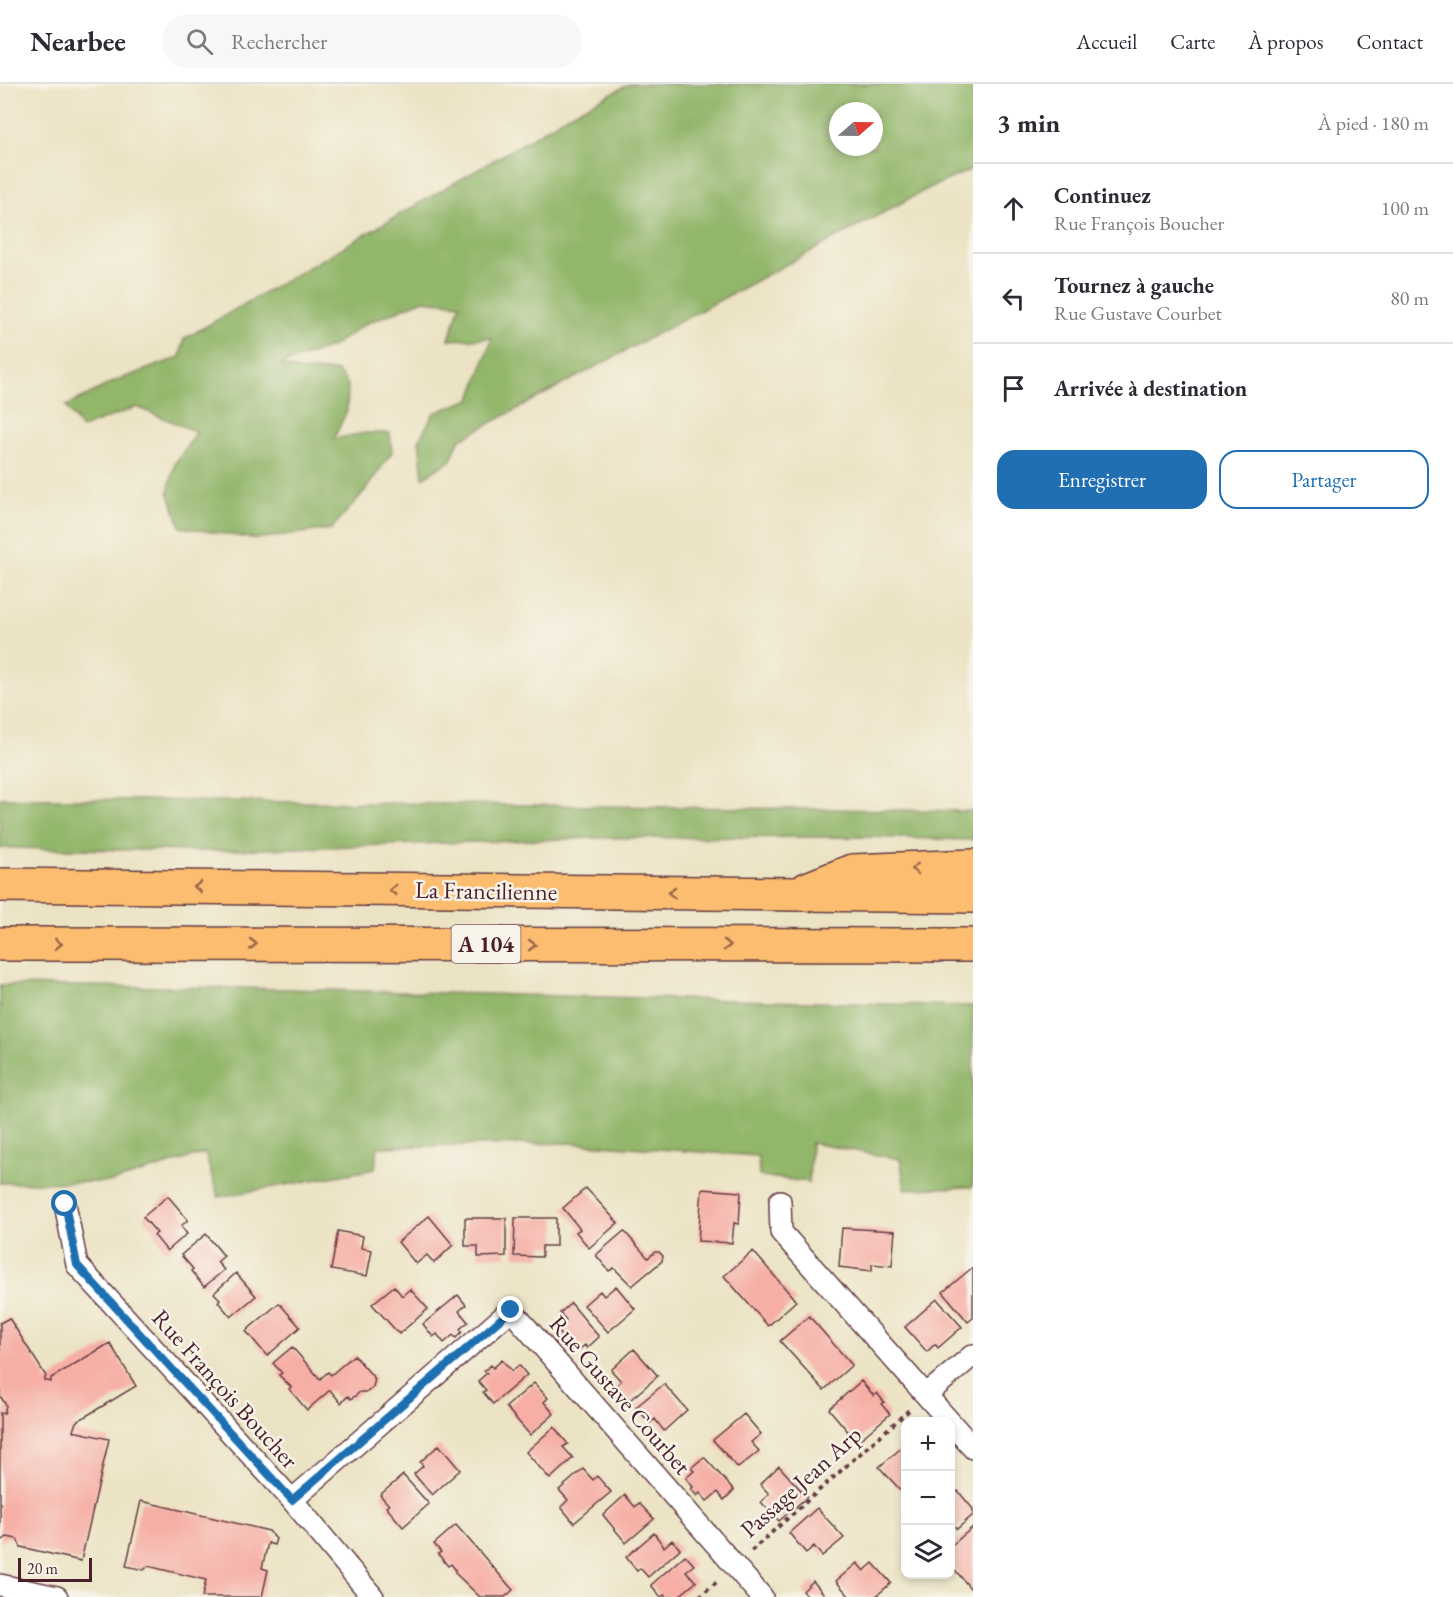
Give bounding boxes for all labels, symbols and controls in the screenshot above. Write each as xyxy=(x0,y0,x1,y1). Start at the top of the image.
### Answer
search box xyxy=(162,14,582,68)
text: Nearbee xyxy=(30,23,126,59)
icon: search xyxy=(183,25,216,58)
text: Rechercher xyxy=(231,27,327,56)
text: Accueil xyxy=(1077,28,1137,55)
text: Carte xyxy=(1170,28,1215,55)
text: À propos xyxy=(1248,28,1323,55)
text: Contact xyxy=(1356,28,1423,55)
north arrow xyxy=(829,102,883,156)
text: 3 min xyxy=(997,106,1060,140)
text: À pied · 180 m xyxy=(1318,110,1429,136)
text: Continuez xyxy=(1054,181,1151,210)
icon: ahead xyxy=(997,192,1030,225)
text: 100 m xyxy=(1381,195,1429,221)
text: Rue François Boucher xyxy=(1054,210,1224,236)
text: Tournez à gauche xyxy=(1054,271,1214,300)
icon: left xyxy=(997,282,1030,315)
text: 80 m xyxy=(1390,285,1429,311)
text: Rue Gustave Courbet xyxy=(1054,300,1222,326)
icon: arrive xyxy=(997,372,1030,405)
text: Arrivée à destination xyxy=(1054,374,1247,403)
button: Enregistrer xyxy=(997,450,1207,509)
button: Partager xyxy=(1219,450,1429,509)
one-way arrow xyxy=(910,862,919,875)
street label: La Francilienne xyxy=(415,874,557,907)
one-way arrow xyxy=(193,881,202,893)
one-way arrow xyxy=(388,884,397,896)
one-way arrow xyxy=(667,887,676,900)
road number: A 104 xyxy=(452,925,520,963)
one-way arrow xyxy=(54,938,63,950)
one-way arrow xyxy=(249,938,258,950)
one-way arrow xyxy=(528,939,537,951)
one-way arrow xyxy=(723,939,732,951)
route start xyxy=(51,1190,77,1216)
route end xyxy=(497,1296,523,1322)
street label: Rue François Boucher xyxy=(146,1302,305,1475)
street label: Rue Gustave Courbet xyxy=(543,1309,698,1481)
map controls xyxy=(901,1417,955,1579)
button: + xyxy=(901,1417,955,1471)
street label: Passage Jean Arp xyxy=(733,1419,868,1544)
button: − xyxy=(901,1471,955,1525)
button: layers xyxy=(901,1525,955,1579)
scale bar xyxy=(18,1555,92,1582)
text: 20 m xyxy=(27,1558,58,1579)

